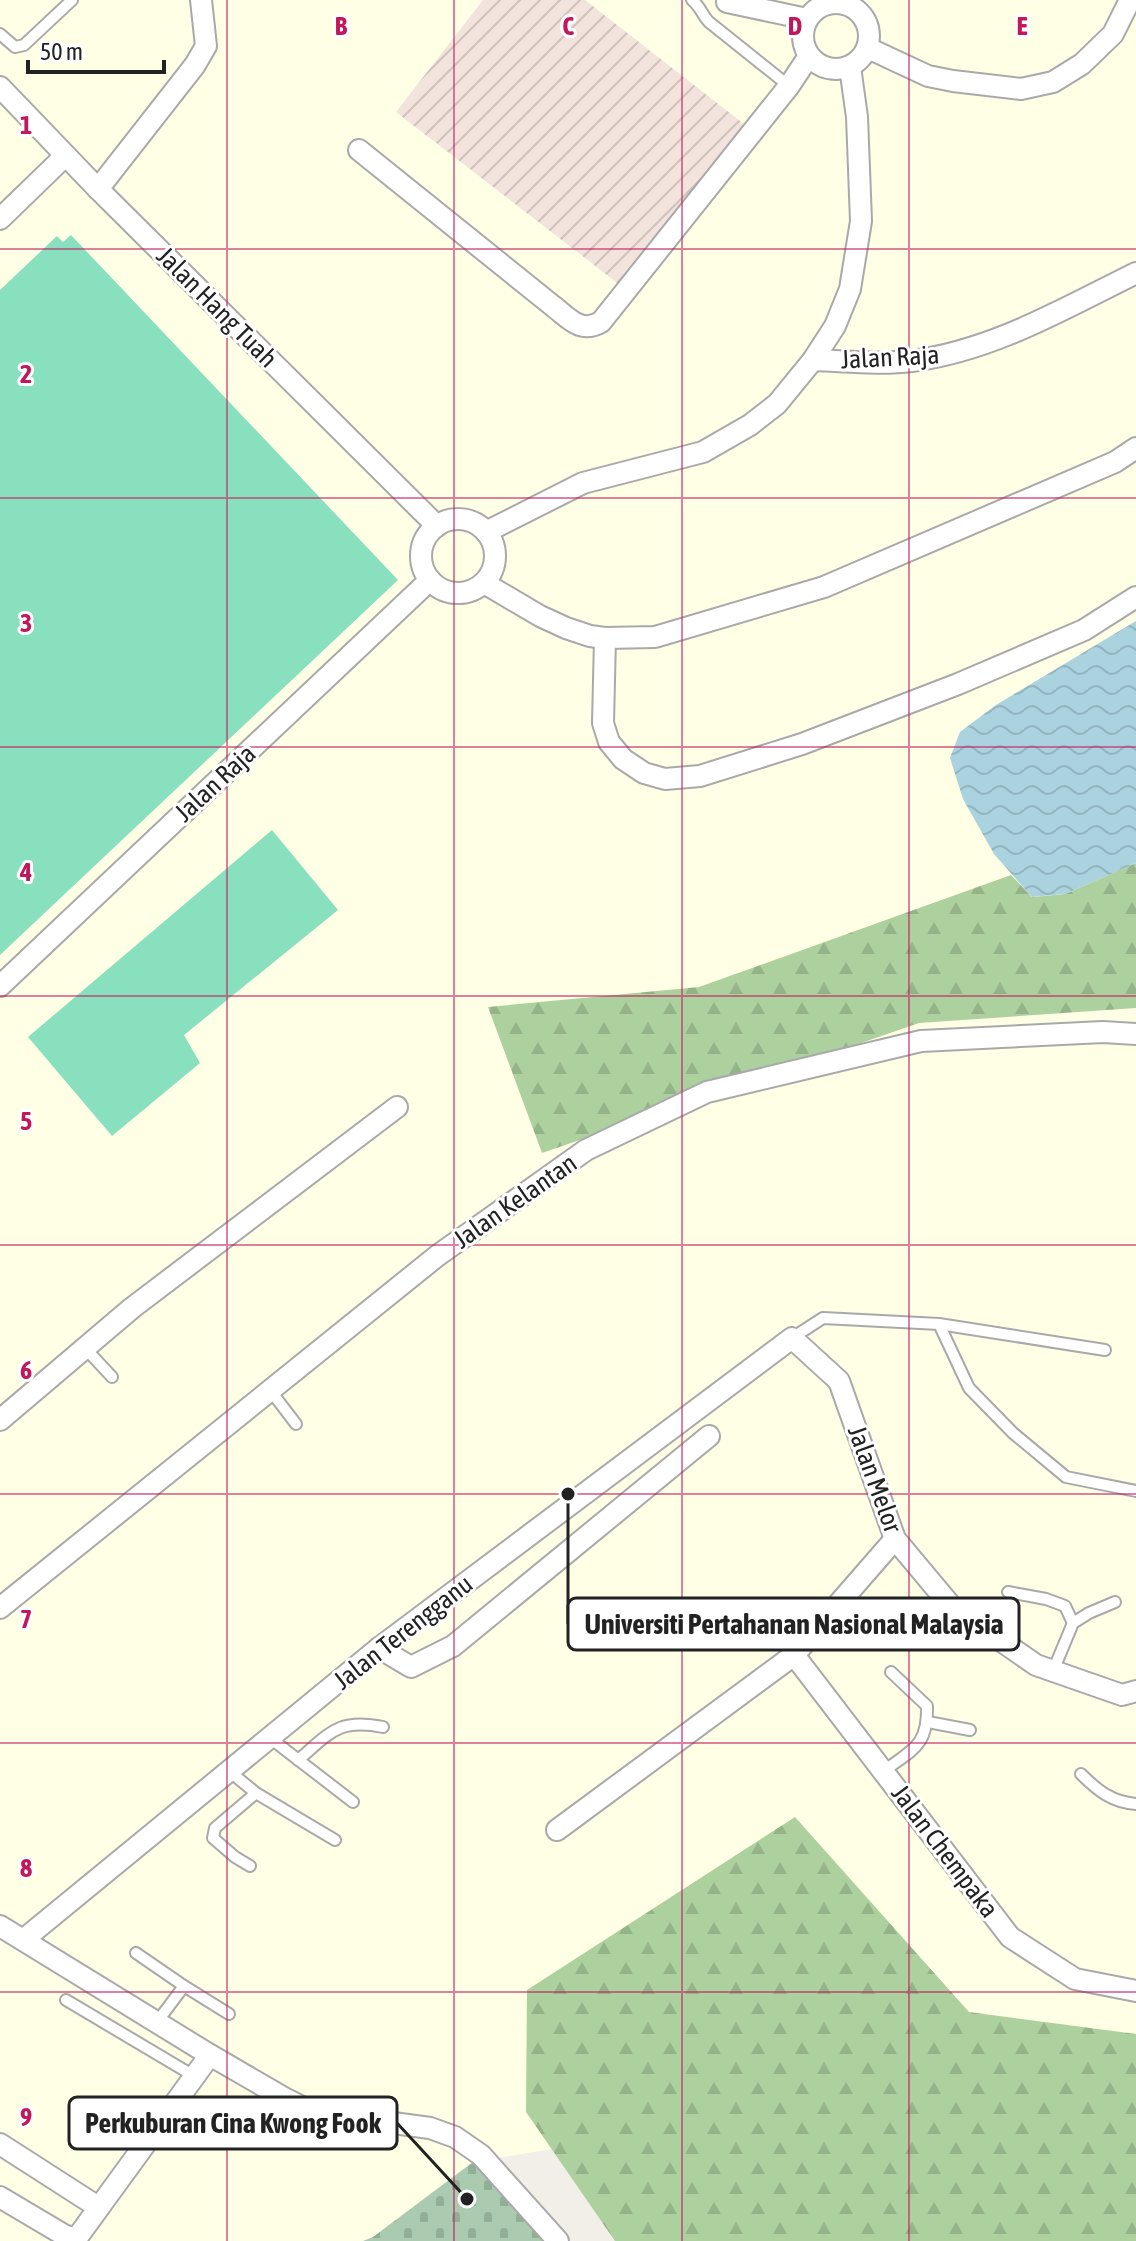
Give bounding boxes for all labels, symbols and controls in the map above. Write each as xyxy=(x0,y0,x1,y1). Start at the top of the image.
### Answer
text: B xyxy=(335,11,348,41)
text: C xyxy=(562,11,574,41)
text: D xyxy=(788,11,802,41)
text: E xyxy=(1016,11,1028,41)
scale bar xyxy=(28,24,164,74)
text: 50 m xyxy=(40,38,83,65)
text: 1 xyxy=(20,110,32,140)
street label: Jalan Hang Tuah xyxy=(151,241,283,373)
street label: Jalan Raja xyxy=(840,339,940,375)
text: 2 xyxy=(20,359,32,389)
text: 3 xyxy=(20,608,32,638)
street label: Jalan Raja xyxy=(169,738,261,828)
text: 4 xyxy=(19,857,32,887)
text: 5 xyxy=(20,1106,32,1136)
street label: Jalan Kelantan xyxy=(448,1148,582,1254)
text: 6 xyxy=(20,1355,32,1385)
street label: Jalan Melor xyxy=(842,1422,908,1537)
street label: Jalan Terengganu xyxy=(328,1568,478,1696)
callout: Universiti Pertahanan Nasional Malaysia xyxy=(568,1598,1019,1650)
text: 7 xyxy=(20,1604,32,1634)
text: Universiti Pertahanan Nasional Malaysia xyxy=(584,1608,1004,1640)
street label: Jalan Chempaka xyxy=(885,1779,1005,1923)
text: 8 xyxy=(20,1853,32,1883)
callout: Perkuburan Cina Kwong Fook xyxy=(69,2097,397,2149)
text: 9 xyxy=(20,2102,32,2132)
text: Perkuburan Cina Kwong Fook xyxy=(85,2107,382,2139)

